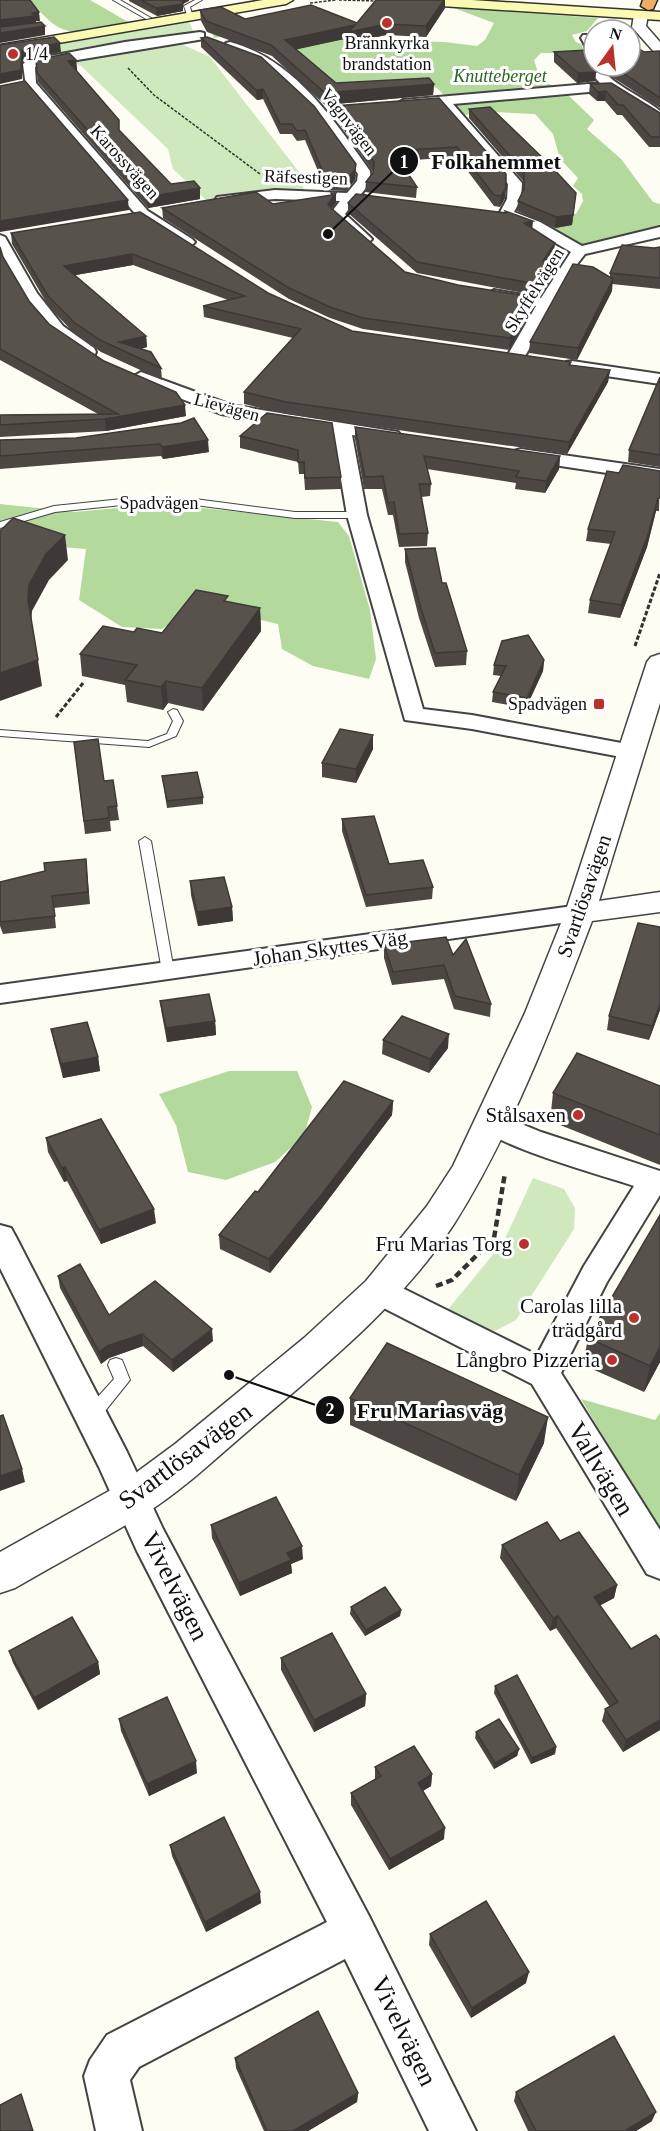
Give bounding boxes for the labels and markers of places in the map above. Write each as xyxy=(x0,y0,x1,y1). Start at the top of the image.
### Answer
marker: Brännkyrka brandstation xyxy=(380,16,394,30)
place label: Brännkyrka brandstation xyxy=(343,33,431,74)
place label: 1/4 xyxy=(25,44,48,64)
marker: 1/4 xyxy=(6,47,20,61)
callout: Folkahemmet xyxy=(389,141,572,181)
place label: Spadvägen xyxy=(508,694,587,714)
marker: Spadvägen xyxy=(592,697,606,711)
place label: Stålsaxen xyxy=(486,1103,566,1127)
marker: Stålsaxen xyxy=(571,1108,585,1122)
place label: Fru Marias Torg xyxy=(375,1232,512,1256)
marker: Fru Marias Torg xyxy=(517,1237,531,1251)
place label: Carolas lilla trädgård xyxy=(520,1294,623,1342)
marker: Carolas lilla trädgård xyxy=(627,1311,641,1325)
place label: Långbro Pizzeria xyxy=(456,1348,601,1372)
marker: Långbro Pizzeria xyxy=(605,1353,619,1367)
callout: Fru Marias väg xyxy=(315,1390,516,1430)

